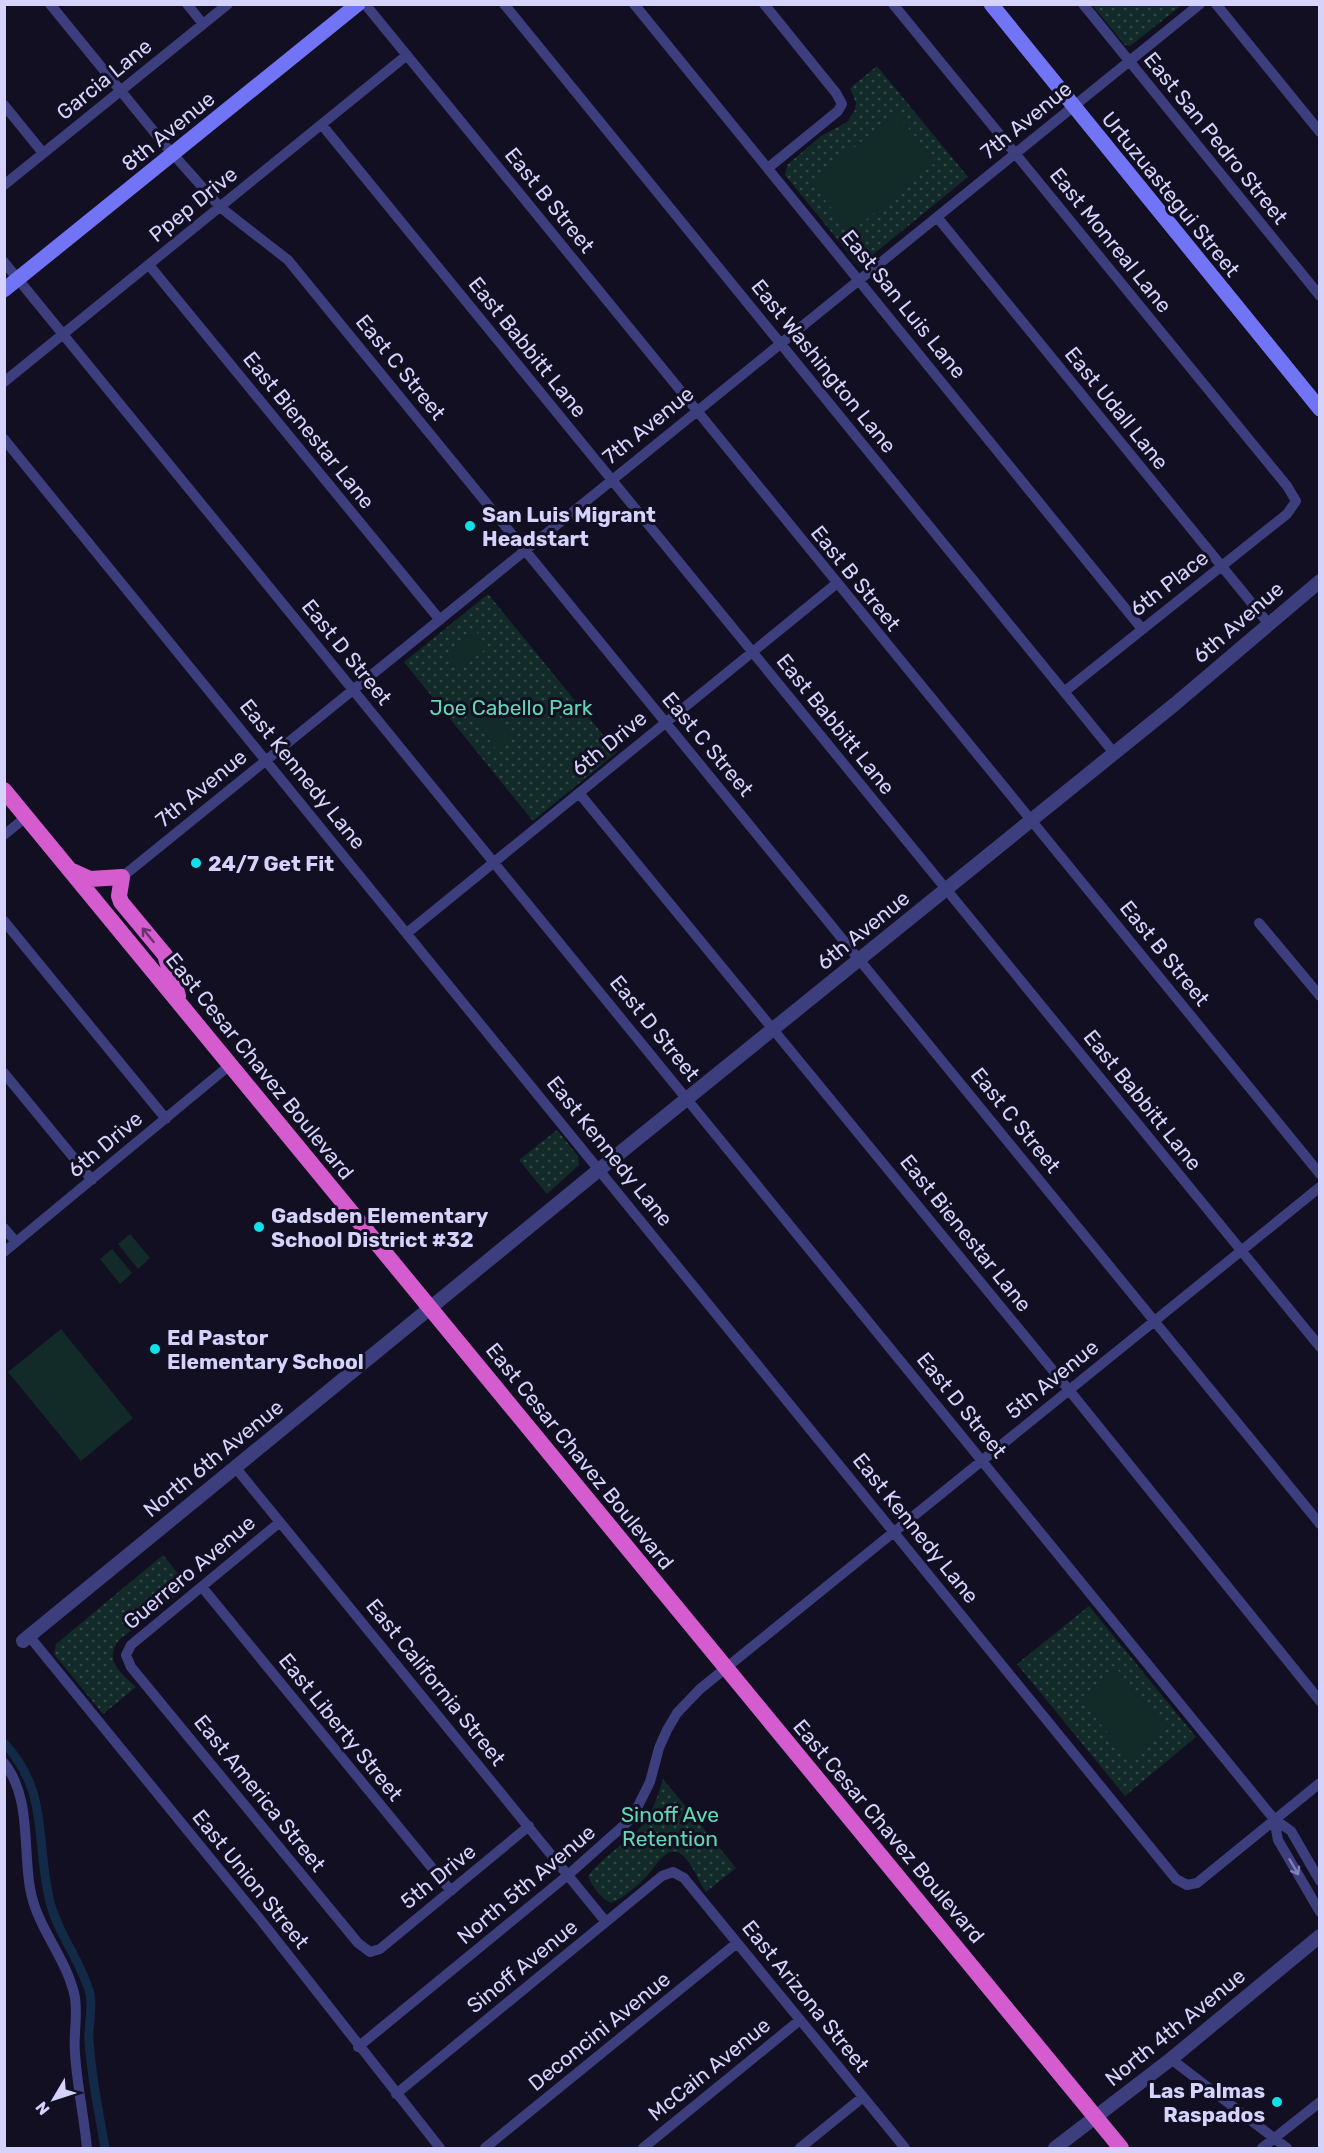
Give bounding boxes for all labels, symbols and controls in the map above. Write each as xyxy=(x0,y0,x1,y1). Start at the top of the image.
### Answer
street label: Garcia Lane xyxy=(51,33,157,125)
street label: East San Pedro Street xyxy=(1139,47,1293,229)
street label: 7th Avenue xyxy=(975,76,1077,164)
street label: 8th Avenue xyxy=(116,86,220,176)
street label: Urtuzuastegui Street xyxy=(1097,106,1245,282)
street label: East B Street xyxy=(500,142,600,258)
street label: Ppep Drive xyxy=(144,161,242,247)
street label: East Monreal Lane xyxy=(1045,163,1177,317)
street label: East San Luis Lane xyxy=(836,225,972,383)
street label: East Babbitt Lane xyxy=(464,272,592,422)
street label: East Washington Lane xyxy=(746,274,902,458)
street label: East C Street xyxy=(351,309,451,425)
street label: East Udall Lane xyxy=(1060,342,1174,474)
street label: East Bienestar Lane xyxy=(238,346,380,514)
street label: 7th Avenue xyxy=(597,381,699,469)
place label: San Luis Migrant Headstart xyxy=(482,502,656,551)
marker: San Luis Migrant Headstart xyxy=(463,519,477,533)
street label: East B Street xyxy=(806,520,906,636)
street label: 6th Place xyxy=(1125,545,1213,621)
street label: 6th Avenue xyxy=(1188,576,1288,668)
street label: East D Street xyxy=(297,594,397,710)
street label: East Babbitt Lane xyxy=(772,649,900,799)
street label: East C Street xyxy=(657,687,759,801)
street label: East Kennedy Lane xyxy=(235,694,371,854)
park label: Joe Cabello Park xyxy=(429,695,593,720)
street label: 6th Drive xyxy=(566,705,652,781)
street label: 7th Avenue xyxy=(150,744,252,832)
place label: 24/7 Get Fit xyxy=(208,851,334,876)
marker: 24/7 Get Fit xyxy=(189,856,203,870)
street label: 6th Avenue xyxy=(812,885,914,975)
street label: East B Street xyxy=(1115,895,1215,1011)
one-way arrow xyxy=(141,928,155,943)
street label: East Cesar Chavez Boulevard xyxy=(161,948,359,1184)
street label: East D Street xyxy=(605,970,705,1086)
street label: East Babbitt Lane xyxy=(1079,1025,1207,1175)
street label: East C Street xyxy=(966,1062,1066,1178)
street label: East Kennedy Lane xyxy=(542,1071,678,1231)
street label: 6th Drive xyxy=(63,1106,147,1182)
street label: East Bienestar Lane xyxy=(895,1149,1037,1317)
place label: Gadsden Elementary School District #32 xyxy=(271,1203,489,1252)
marker: Gadsden Elementary School District #32 xyxy=(252,1220,266,1234)
place label: Ed Pastor Elementary School xyxy=(167,1325,364,1374)
street label: 5th Avenue xyxy=(1001,1334,1103,1424)
street label: East Cesar Chavez Boulevard xyxy=(481,1338,679,1574)
marker: Ed Pastor Elementary School xyxy=(148,1342,162,1356)
street label: East D Street xyxy=(912,1347,1012,1463)
street label: North 6th Avenue xyxy=(138,1394,288,1522)
street label: East Kennedy Lane xyxy=(848,1448,984,1608)
street label: Guerrero Avenue xyxy=(118,1510,260,1634)
street label: East California Street xyxy=(361,1594,511,1770)
street label: East Liberty Street xyxy=(274,1648,408,1806)
street label: East America Street xyxy=(189,1710,331,1876)
street label: East Cesar Chavez Boulevard xyxy=(788,1714,990,1948)
park label: Sinoff Ave Retention xyxy=(621,1802,719,1851)
street label: East Union Street xyxy=(187,1804,315,1954)
street label: North 5th Avenue xyxy=(452,1819,600,1949)
street label: 5th Drive xyxy=(395,1838,481,1914)
one-way arrow xyxy=(1288,1858,1300,1875)
street label: Sinoff Avenue xyxy=(462,1914,582,2018)
street label: East Arizona Street xyxy=(737,1915,875,2077)
street label: North 4th Avenue xyxy=(1100,1963,1250,2091)
street label: Deconcini Avenue xyxy=(523,1966,675,2096)
street label: McCain Avenue xyxy=(643,2012,775,2126)
north arrow xyxy=(24,2069,84,2129)
place label: Las Palmas Raspados xyxy=(1148,2078,1265,2127)
marker: Las Palmas Raspados xyxy=(1270,2095,1284,2109)
text: N xyxy=(32,2098,54,2119)

